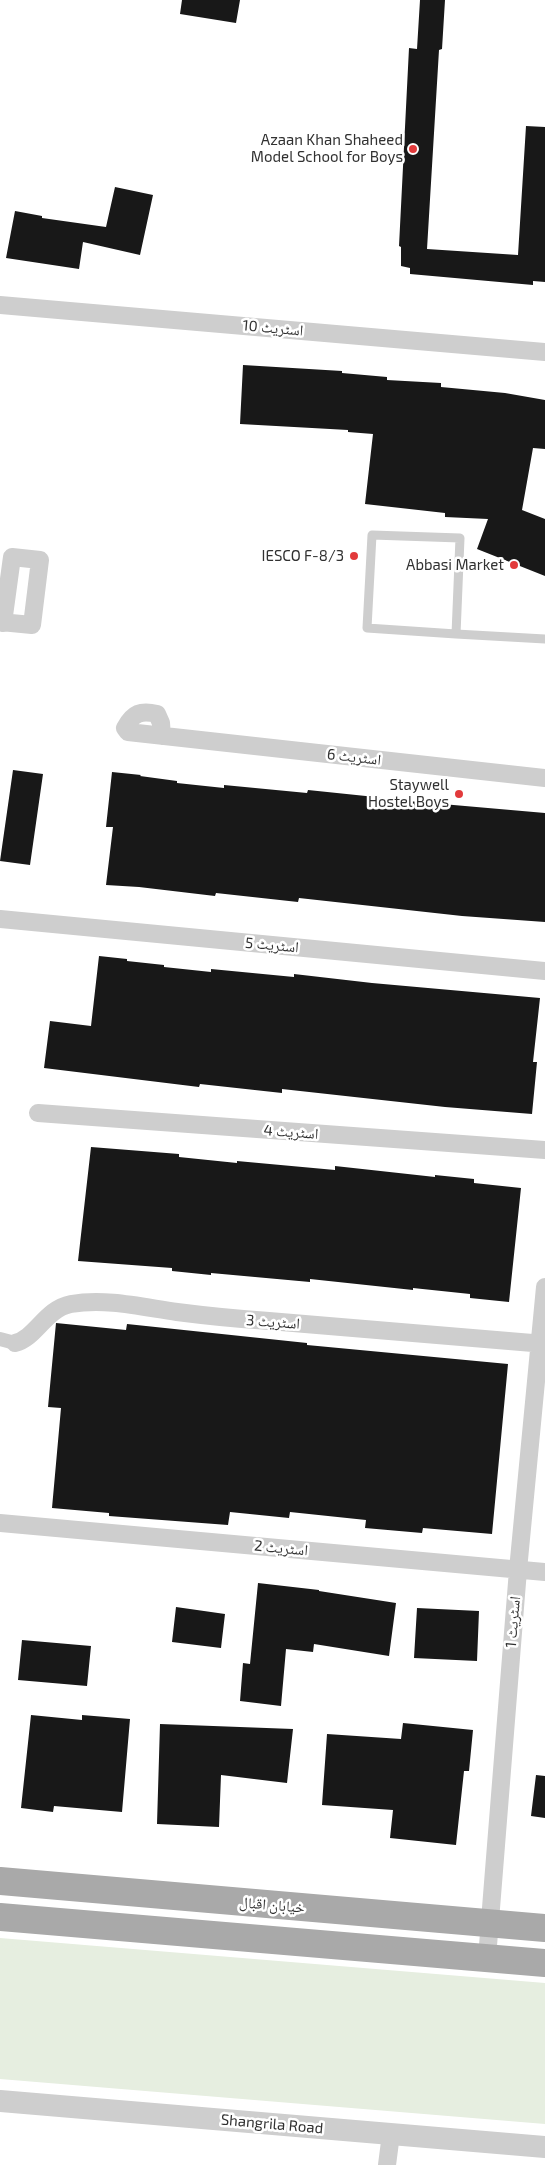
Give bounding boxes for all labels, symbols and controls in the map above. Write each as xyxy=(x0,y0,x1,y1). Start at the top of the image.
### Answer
place label: Azaan Khan Shaheed Model School for Boys xyxy=(251,131,403,166)
marker: Azaan Khan Shaheed Model School for Boys xyxy=(407,143,419,155)
street label: اسٹریٹ 10 xyxy=(242,316,304,340)
place label: IESCO F-8/3 xyxy=(262,547,344,565)
marker: IESCO F-8/3 xyxy=(348,550,360,562)
place label: Abbasi Market xyxy=(406,556,504,574)
marker: Abbasi Market xyxy=(508,559,520,571)
street label: اسٹریٹ 6 xyxy=(326,745,382,769)
place label: Staywell Hostel Boys xyxy=(368,776,449,811)
marker: Staywell Hostel Boys xyxy=(453,788,465,800)
street label: اسٹریٹ 5 xyxy=(244,934,300,956)
street label: اسٹریٹ 4 xyxy=(263,1121,319,1143)
street label: اسٹریٹ 3 xyxy=(245,1311,301,1333)
street label: اسٹریٹ 2 xyxy=(253,1537,309,1559)
street label: اسٹریٹ 1 xyxy=(502,1596,524,1648)
street label: خیابان اقبال xyxy=(238,1893,306,1917)
street label: Shangrila Road xyxy=(220,2111,324,2137)

